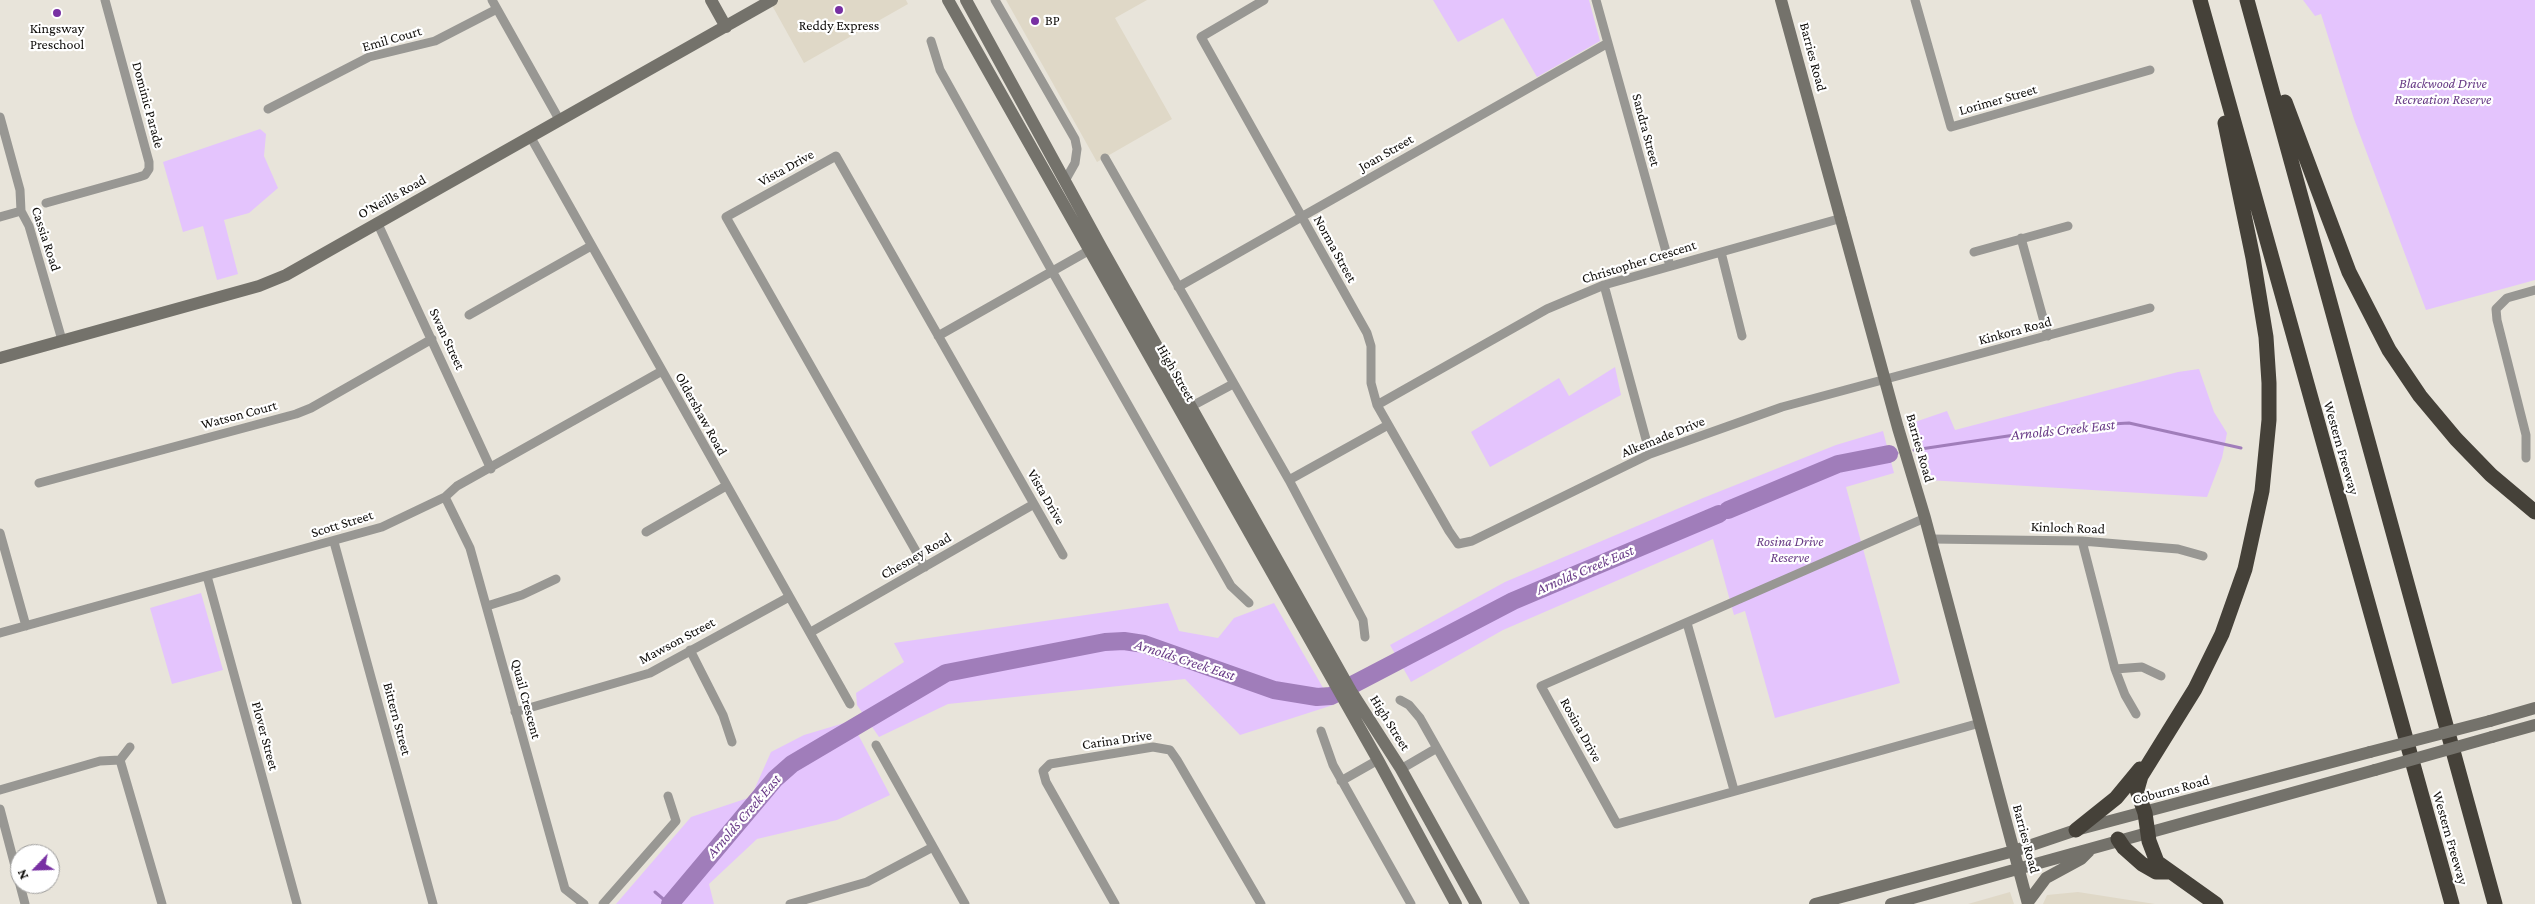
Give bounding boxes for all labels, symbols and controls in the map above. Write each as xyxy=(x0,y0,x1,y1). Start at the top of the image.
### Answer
marker: Reddy Express xyxy=(833,4,845,16)
marker: Kingsway Preschool xyxy=(51,7,63,19)
place label: BP xyxy=(1045,13,1060,29)
marker: BP xyxy=(1029,15,1041,27)
place label: Reddy Express xyxy=(799,18,879,34)
place label: Kingsway Preschool xyxy=(30,21,84,54)
street label: Barries Road xyxy=(1796,21,1830,93)
street label: Emil Court xyxy=(360,23,424,55)
street label: Dominic Parade xyxy=(128,60,168,150)
park label: Blackwood Drive Recreation Reserve xyxy=(2395,76,2491,108)
street label: Lorimer Street xyxy=(1957,81,2039,119)
street label: Sandra Street xyxy=(1628,92,1664,168)
street label: Joan Street xyxy=(1356,131,1416,175)
street label: Vista Drive xyxy=(755,146,817,190)
street label: O'Neills Road xyxy=(355,171,429,223)
street label: Cassia Road xyxy=(28,205,64,273)
street label: Norma Street xyxy=(1310,212,1360,286)
street label: Christopher Crescent xyxy=(1580,237,1698,287)
street label: Swan Street xyxy=(425,306,469,372)
street label: Kinkora Road xyxy=(1977,313,2053,349)
street label: High Street xyxy=(1153,342,1199,404)
street label: Oldershaw Road xyxy=(671,370,731,458)
street label: Watson Court xyxy=(199,397,279,433)
street label: Western Freeway xyxy=(2320,399,2362,497)
street label: Barries Road xyxy=(1902,412,1938,484)
street label: Alkemade Drive xyxy=(1619,413,1707,461)
water label: Arnolds Creek East xyxy=(2010,416,2116,444)
street label: Vista Drive xyxy=(1023,466,1069,528)
street label: Scott Street xyxy=(309,507,375,541)
street label: Kinloch Road xyxy=(2031,518,2105,538)
street label: Chesney Road xyxy=(878,529,954,583)
park label: Rosina Drive Reserve xyxy=(1756,534,1824,566)
water label: Arnolds Creek East xyxy=(1533,541,1637,599)
street label: Mawson Street xyxy=(636,614,718,668)
water label: Arnolds Creek East xyxy=(1133,635,1237,685)
street label: Quail Crescent xyxy=(507,657,545,741)
street label: Bittern Street xyxy=(379,681,415,757)
street label: High Street xyxy=(1366,692,1414,754)
street label: Rosina Drive xyxy=(1556,695,1606,765)
street label: Plover Street xyxy=(248,700,282,772)
street label: Carina Drive xyxy=(1081,727,1153,753)
water label: Arnolds Creek East xyxy=(703,771,785,861)
street label: Coburns Road xyxy=(2131,772,2211,808)
street label: Western Freeway xyxy=(2429,789,2471,887)
street label: Barries Road xyxy=(2009,803,2043,875)
north arrow xyxy=(10,844,60,894)
text: N xyxy=(13,867,31,882)

